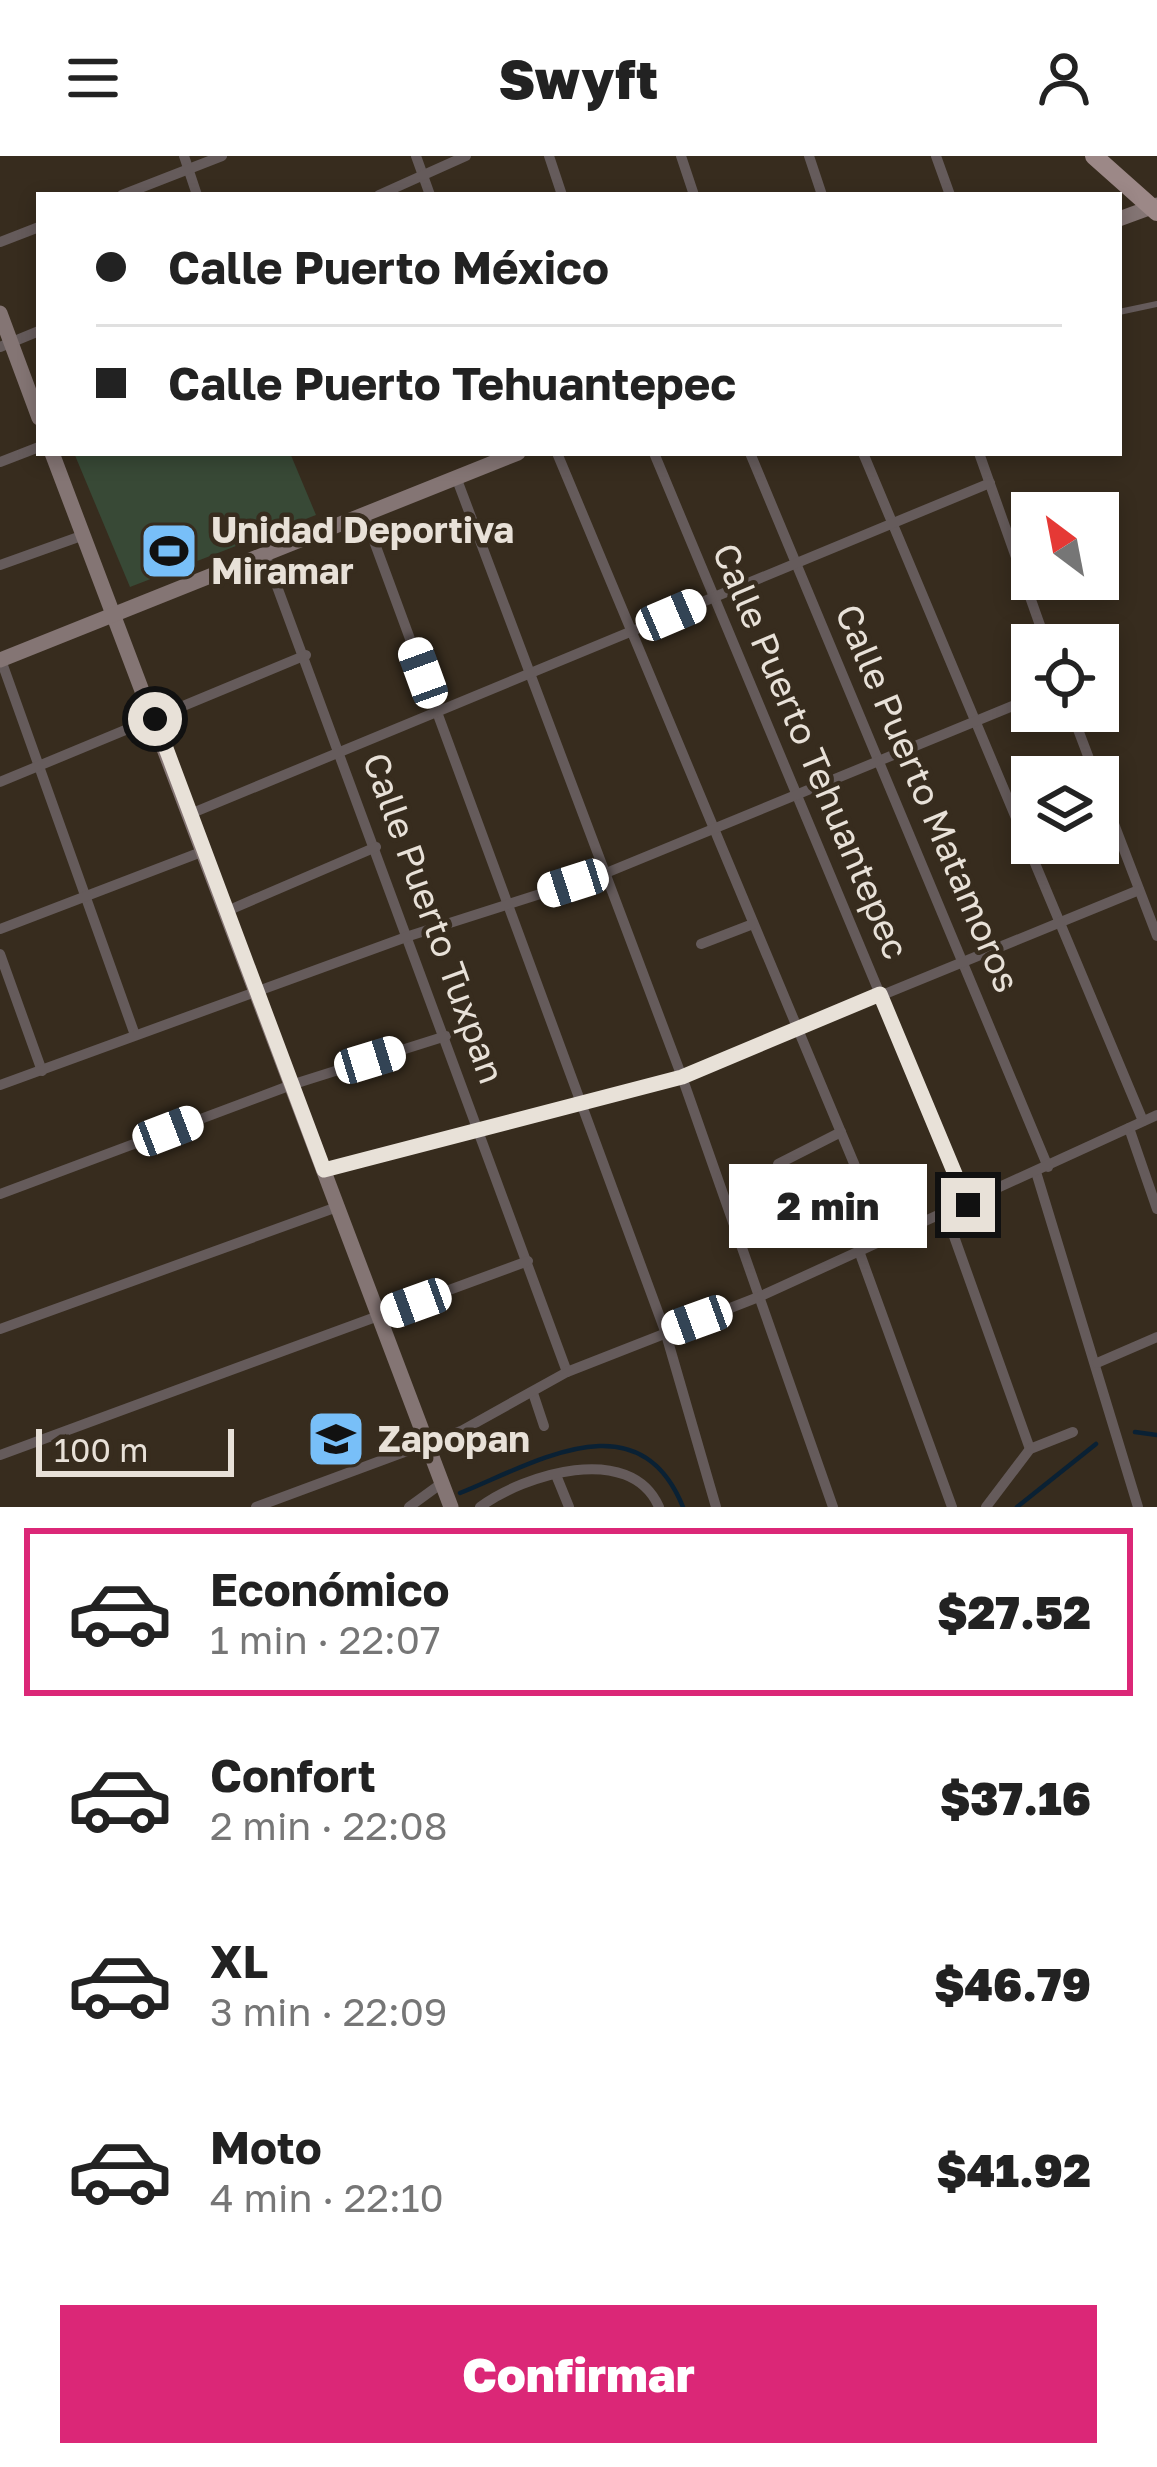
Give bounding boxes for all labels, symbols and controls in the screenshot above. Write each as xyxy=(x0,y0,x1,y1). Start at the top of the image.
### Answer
icon: menu xyxy=(60,45,126,111)
icon: person xyxy=(1031,45,1097,111)
text: Swyft xyxy=(499,46,658,111)
text: Calle Puerto México xyxy=(168,240,609,294)
text: Calle Puerto Tehuantepec xyxy=(168,356,736,410)
north arrow xyxy=(1011,492,1119,600)
map controls xyxy=(1011,492,1119,864)
place label: Unidad Deportiva Miramar xyxy=(211,508,514,592)
sports icon: Unidad Deportiva Miramar xyxy=(138,520,200,582)
street label: Calle Puerto Tehuantepec xyxy=(704,537,919,965)
car xyxy=(631,584,711,646)
street label: Calle Puerto Matamoros xyxy=(827,598,1030,998)
button: locate xyxy=(1011,624,1119,732)
car xyxy=(394,633,452,713)
route start xyxy=(128,692,182,746)
street label: Calle Puerto Tuxpan xyxy=(355,747,514,1089)
button: layers xyxy=(1011,756,1119,864)
car xyxy=(533,855,613,911)
car xyxy=(330,1032,410,1088)
car xyxy=(128,1101,208,1161)
callout: 2 min xyxy=(728,1163,926,1247)
route end xyxy=(941,1178,995,1232)
text: 2 min xyxy=(777,1182,879,1229)
car xyxy=(376,1274,456,1332)
car xyxy=(657,1291,737,1349)
school or university icon: Zapopan xyxy=(305,1408,367,1470)
place label: Zapopan xyxy=(378,1417,530,1460)
scale bar xyxy=(36,1423,234,1476)
text: 100 m xyxy=(54,1430,148,1469)
icon: car xyxy=(66,1558,174,1666)
text: Económico xyxy=(210,1562,450,1616)
text: $27.52 xyxy=(937,1585,1091,1639)
text: 1 min · 22:07 xyxy=(210,1616,441,1663)
icon: car xyxy=(66,1744,174,1852)
text: Confort xyxy=(210,1748,376,1802)
text: $37.16 xyxy=(940,1771,1091,1825)
text: 2 min · 22:08 xyxy=(210,1802,447,1849)
icon: car xyxy=(66,1930,174,2038)
text: XL xyxy=(210,1934,268,1988)
text: $46.79 xyxy=(934,1957,1091,2011)
text: 3 min · 22:09 xyxy=(210,1988,447,2035)
icon: car xyxy=(66,2116,174,2224)
text: Moto xyxy=(210,2120,322,2174)
text: $41.92 xyxy=(937,2143,1091,2197)
text: 4 min · 22:10 xyxy=(210,2174,444,2221)
button: Confirmar xyxy=(60,2305,1097,2443)

